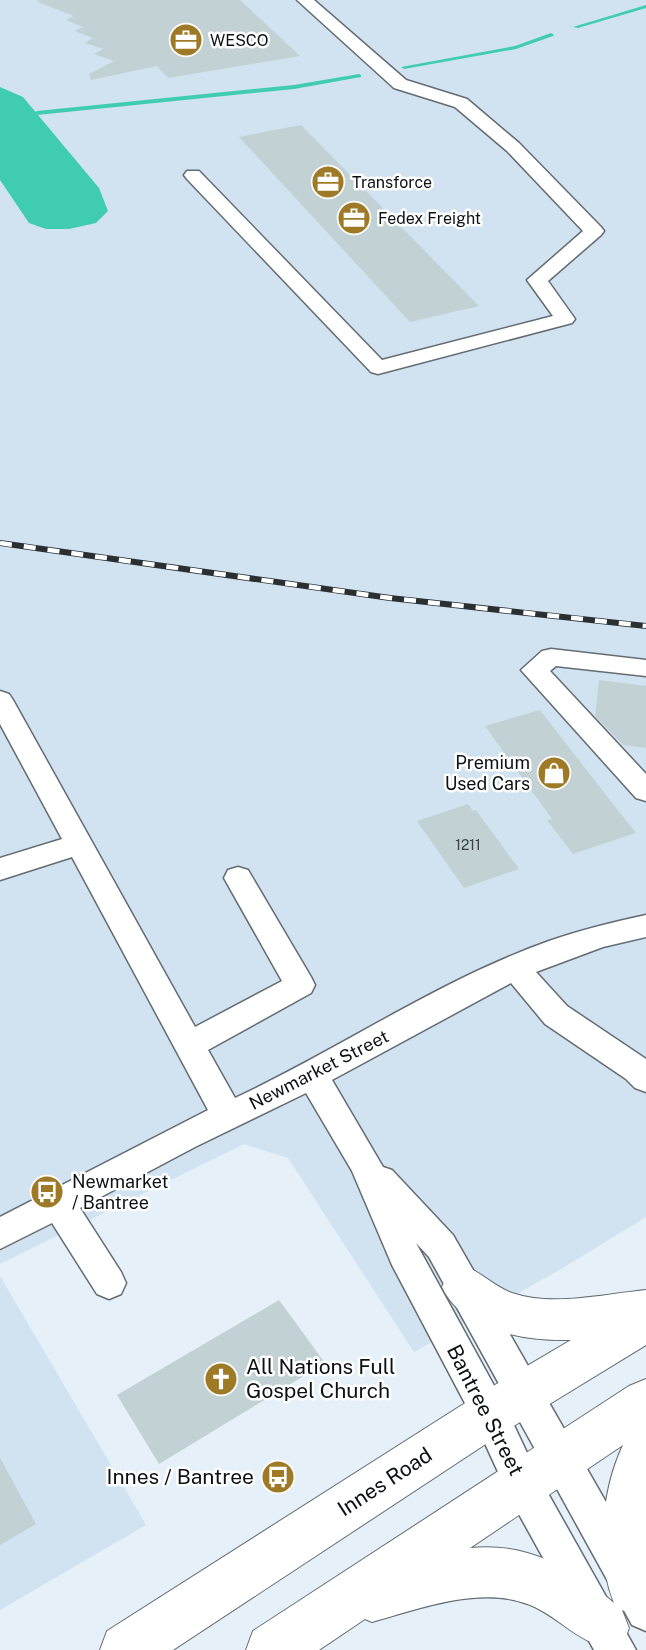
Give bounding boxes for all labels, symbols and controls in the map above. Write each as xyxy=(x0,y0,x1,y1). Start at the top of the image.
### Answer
office icon: WESCO xyxy=(167,21,205,59)
place label: WESCO xyxy=(210,31,269,50)
office icon: Transforce xyxy=(309,163,347,201)
place label: Transforce xyxy=(352,173,432,192)
office icon: Fedex Freight xyxy=(335,199,373,237)
place label: Fedex Freight xyxy=(378,209,481,228)
place label: Premium Used Cars xyxy=(445,752,530,794)
shop icon: Premium Used Cars xyxy=(535,754,573,792)
house number: 1211 xyxy=(455,837,481,853)
street label: Newmarket Street xyxy=(246,1025,392,1114)
place label: Newmarket / Bantree xyxy=(72,1171,169,1213)
bus stop icon: Newmarket / Bantree xyxy=(28,1173,66,1211)
street label: Bantree Street xyxy=(442,1340,529,1479)
place label: All Nations Full Gospel Church xyxy=(246,1354,395,1403)
church icon: All Nations Full Gospel Church xyxy=(202,1360,240,1398)
street label: Innes Road xyxy=(333,1442,437,1521)
bus stop icon: Innes / Bantree xyxy=(259,1458,297,1496)
place label: Innes / Bantree xyxy=(107,1464,254,1489)

